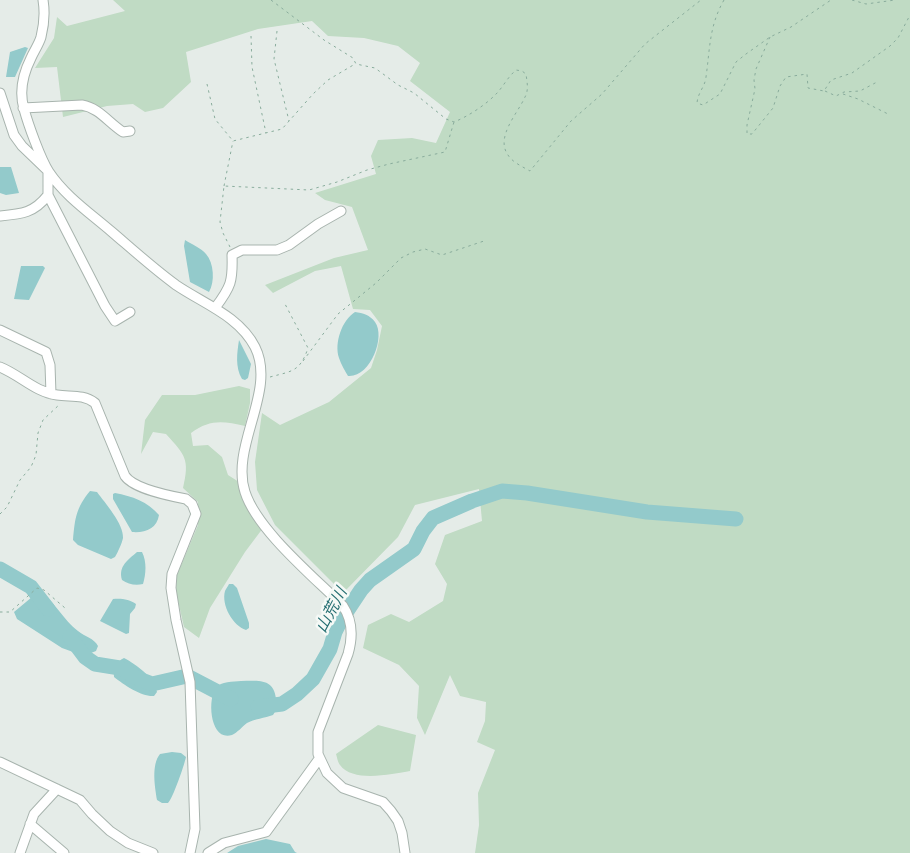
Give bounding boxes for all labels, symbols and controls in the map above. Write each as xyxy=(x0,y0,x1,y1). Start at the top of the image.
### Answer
water label: 山荒川 xyxy=(311,584,351,636)

